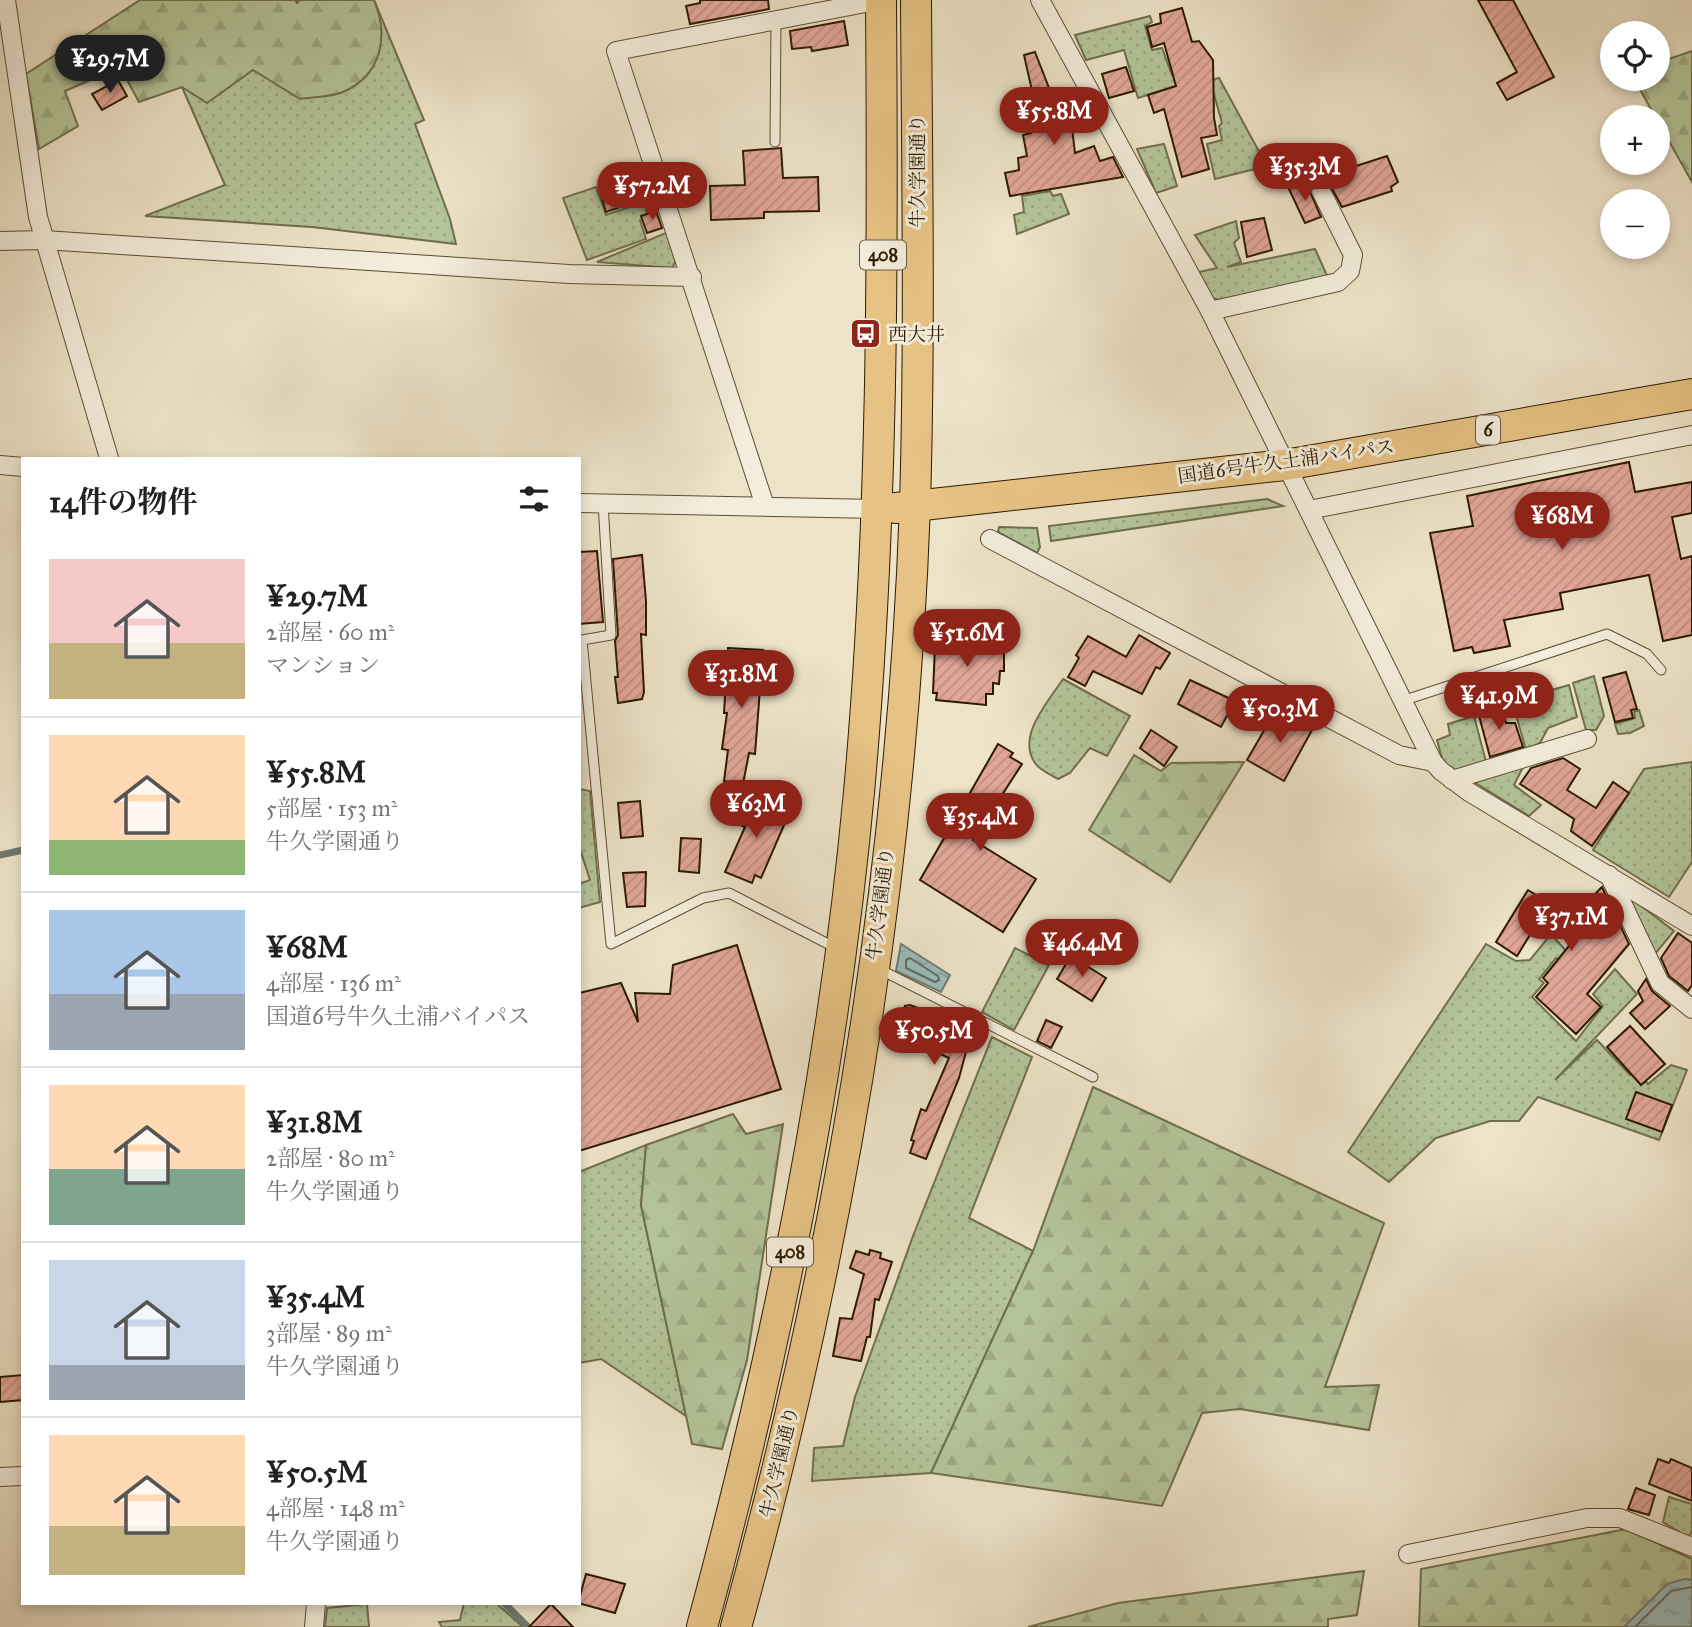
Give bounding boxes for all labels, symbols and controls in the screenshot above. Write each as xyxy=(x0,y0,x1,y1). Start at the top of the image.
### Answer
map controls xyxy=(1600,21,1670,259)
button: locate xyxy=(1600,21,1670,91)
pin: ¥29.7M xyxy=(53,36,167,95)
text: ¥29.7M xyxy=(71,44,149,72)
pin: ¥55.8M xyxy=(997,88,1111,147)
text: ¥55.8M xyxy=(1016,96,1092,124)
button: + xyxy=(1600,105,1670,175)
street label: 牛久学園通り xyxy=(906,114,929,228)
pin: ¥35.3M xyxy=(1248,144,1362,203)
text: ¥35.3M xyxy=(1269,152,1341,180)
pin: ¥57.2M xyxy=(595,162,709,222)
text: ¥57.2M xyxy=(613,171,691,199)
button: − xyxy=(1600,189,1670,259)
road number: 408 xyxy=(860,241,906,270)
bus stop icon: 西大井 xyxy=(848,317,882,351)
place label: 西大井 xyxy=(888,323,945,346)
road number: 6 xyxy=(1476,416,1500,444)
street label: 国道6号牛久土浦バイパス xyxy=(1176,434,1396,488)
icon: filters xyxy=(515,480,553,518)
text: 14件の物件 xyxy=(49,484,198,520)
pin: ¥68M xyxy=(1521,492,1603,552)
text: ¥68M xyxy=(1531,501,1593,529)
text: ¥29.7M xyxy=(266,578,368,614)
icon: home xyxy=(105,587,189,671)
pin: ¥51.6M xyxy=(910,610,1024,669)
text: 2部屋 · 60 m² xyxy=(266,618,394,646)
text: ¥51.6M xyxy=(929,618,1005,646)
pin: ¥31.8M xyxy=(684,650,798,710)
text: マンション xyxy=(266,651,380,679)
text: ¥31.8M xyxy=(704,659,778,687)
pin: ¥41.9M xyxy=(1442,672,1556,732)
text: ¥41.9M xyxy=(1460,681,1538,709)
pin: ¥50.3M xyxy=(1223,686,1337,745)
text: ¥50.3M xyxy=(1242,694,1318,722)
text: ¥55.8M xyxy=(266,754,366,790)
icon: home xyxy=(105,763,189,847)
pin: ¥63M xyxy=(715,780,797,840)
text: ¥63M xyxy=(726,789,786,817)
text: 5部屋 · 153 m² xyxy=(266,794,397,822)
pin: ¥35.4M xyxy=(923,794,1037,853)
text: ¥35.4M xyxy=(942,802,1018,830)
text: 牛久学園通り xyxy=(266,827,404,855)
street label: 牛久学園通り xyxy=(862,846,898,962)
pin: ¥37.1M xyxy=(1514,894,1628,953)
text: ¥37.1M xyxy=(1534,902,1608,930)
pin: ¥46.4M xyxy=(1025,920,1139,979)
text: ¥46.4M xyxy=(1041,928,1123,956)
text: ¥68M xyxy=(266,929,348,965)
icon: home xyxy=(105,938,189,1022)
text: 4部屋 · 136 m² xyxy=(266,969,401,997)
text: 国道6号牛久土浦バイパス xyxy=(266,1002,530,1030)
pin: ¥50.5M xyxy=(877,1007,991,1067)
text: ¥50.5M xyxy=(895,1016,973,1044)
text: ¥31.8M xyxy=(266,1104,363,1140)
icon: home xyxy=(105,1113,189,1197)
text: 2部屋 · 80 m² xyxy=(266,1144,395,1172)
text: 牛久学園通り xyxy=(266,1177,404,1205)
road number: 408 xyxy=(767,1238,813,1266)
text: ¥35.4M xyxy=(266,1279,365,1315)
icon: home xyxy=(105,1288,189,1372)
text: 3部屋 · 89 m² xyxy=(266,1319,392,1347)
text: 牛久学園通り xyxy=(266,1352,404,1380)
street label: 牛久学園通り xyxy=(755,1404,803,1520)
text: ¥50.5M xyxy=(266,1454,368,1490)
icon: home xyxy=(105,1463,189,1547)
text: 4部屋 · 148 m² xyxy=(266,1494,405,1522)
text: 牛久学園通り xyxy=(266,1527,404,1555)

